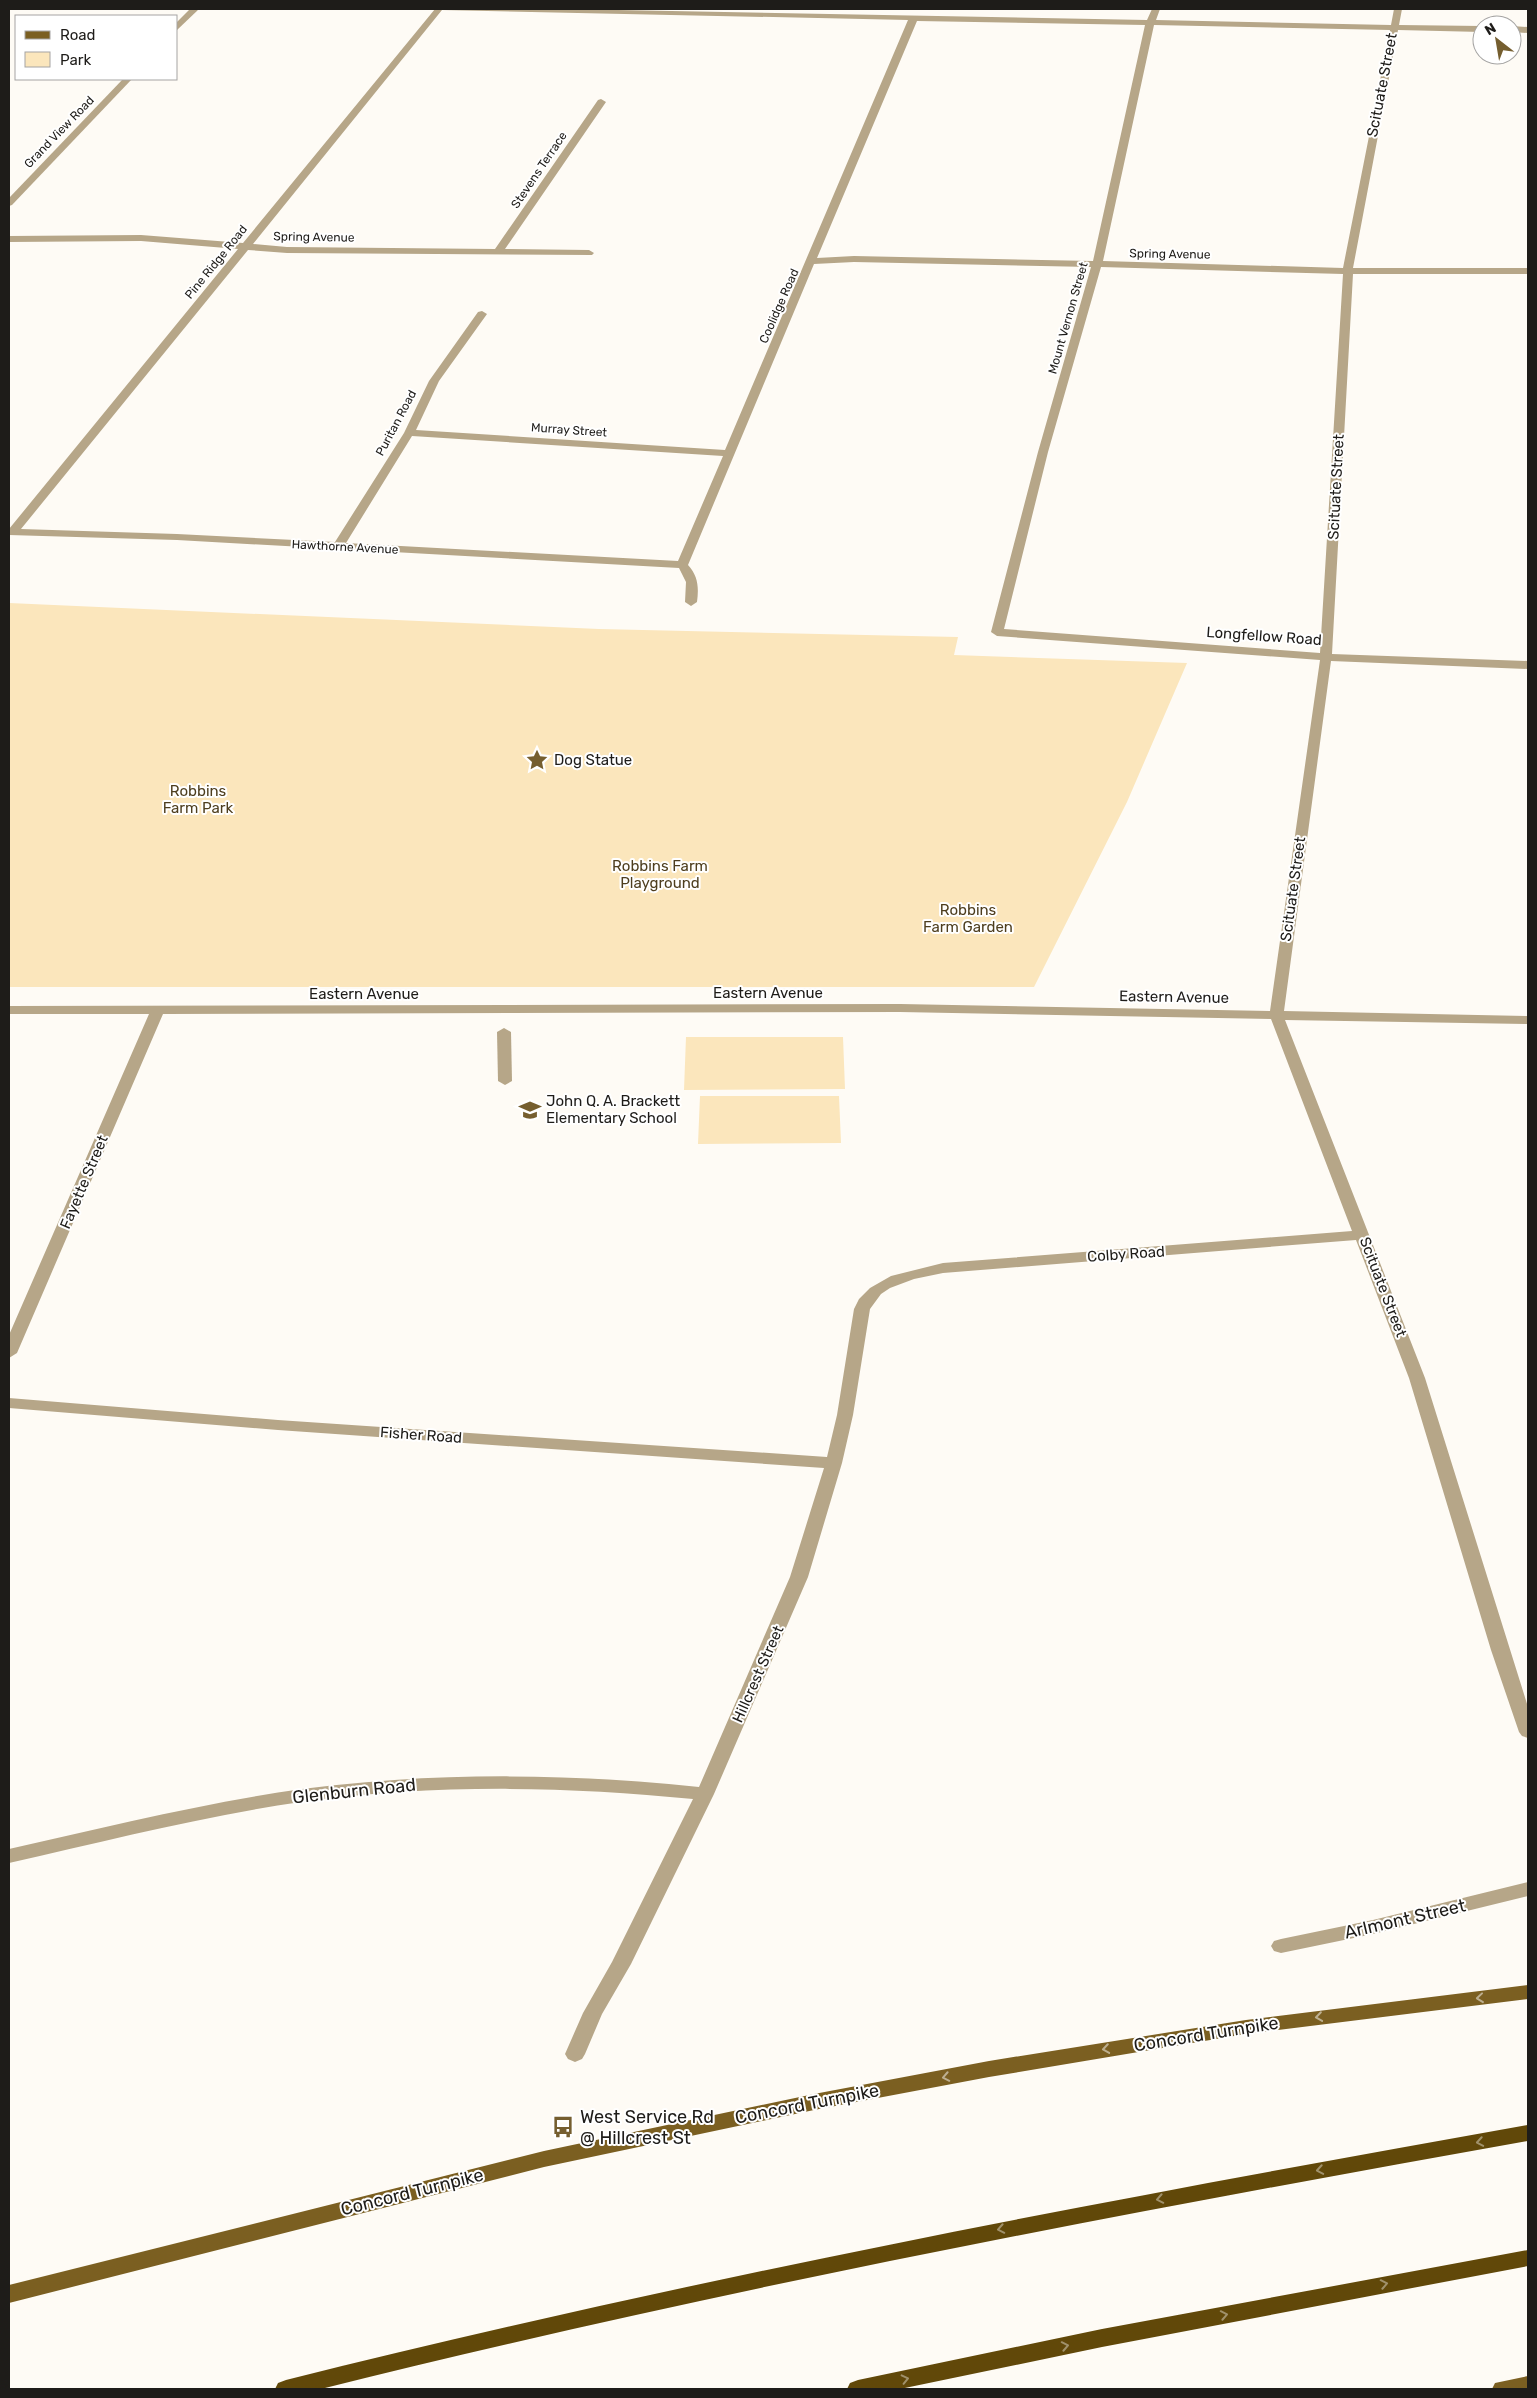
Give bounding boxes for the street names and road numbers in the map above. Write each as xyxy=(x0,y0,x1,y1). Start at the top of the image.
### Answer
street label: Scituate Street xyxy=(1363,31,1401,139)
street label: Grand View Road xyxy=(21,93,97,171)
street label: Stevens Terrace xyxy=(508,129,570,211)
street label: Pine Ridge Road xyxy=(182,222,250,302)
street label: Spring Avenue xyxy=(273,229,355,245)
street label: Spring Avenue xyxy=(1129,246,1211,262)
street label: Mount Vernon Street xyxy=(1045,260,1091,376)
street label: Coolidge Road xyxy=(756,267,802,345)
street label: Puritan Road xyxy=(373,388,419,458)
street label: Murray Street xyxy=(531,420,608,440)
street label: Scituate Street xyxy=(1324,434,1348,540)
street label: Hawthorne Avenue xyxy=(291,537,399,557)
street label: Longfellow Road xyxy=(1206,623,1322,649)
street label: Scituate Street xyxy=(1277,835,1309,943)
street label: Eastern Avenue xyxy=(713,984,823,1002)
street label: Eastern Avenue xyxy=(309,985,419,1003)
street label: Eastern Avenue xyxy=(1119,987,1229,1007)
street label: Fayette Street xyxy=(56,1132,112,1232)
street label: Scituate Street xyxy=(1356,1234,1410,1340)
street label: Colby Road xyxy=(1086,1242,1166,1266)
street label: Fisher Road xyxy=(379,1423,463,1447)
street label: Hillcrest Street xyxy=(729,1623,788,1725)
street label: Glenburn Road xyxy=(291,1774,417,1808)
street label: Arlmont Street xyxy=(1342,1894,1468,1944)
street label: Concord Turnpike xyxy=(1132,2012,1280,2056)
street label: Concord Turnpike xyxy=(733,2079,881,2129)
street label: Concord Turnpike xyxy=(338,2164,486,2220)

